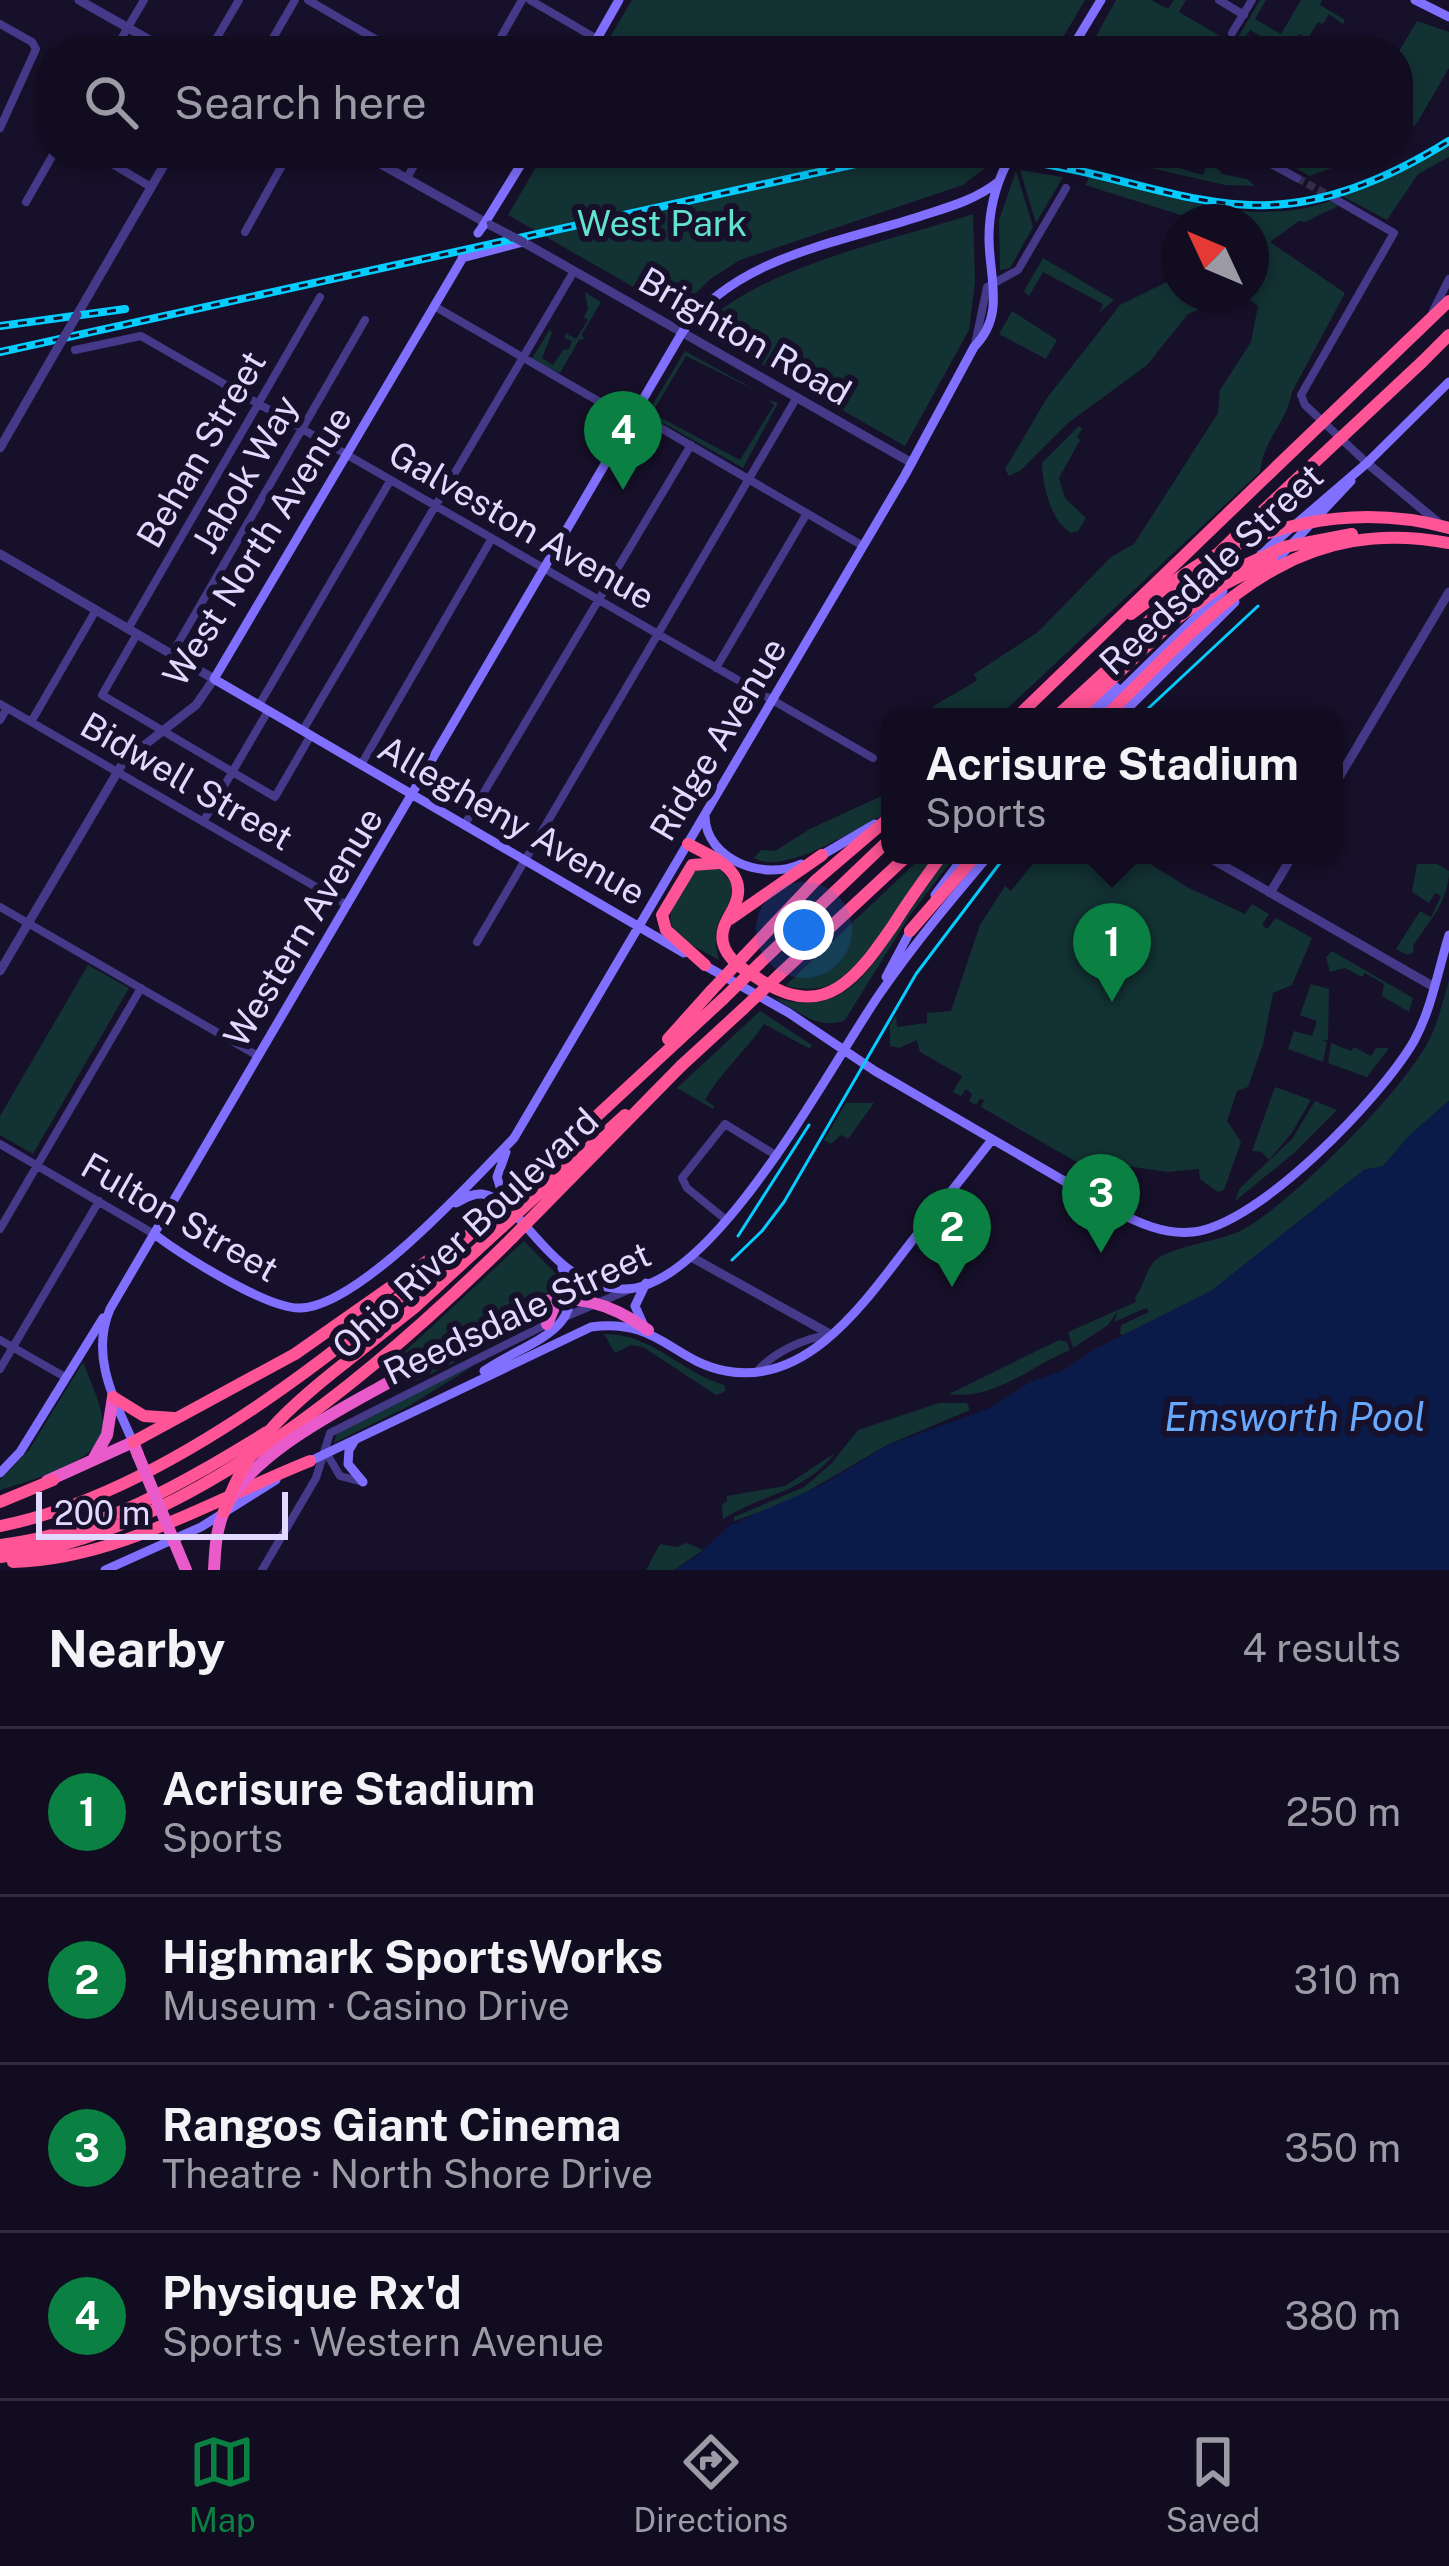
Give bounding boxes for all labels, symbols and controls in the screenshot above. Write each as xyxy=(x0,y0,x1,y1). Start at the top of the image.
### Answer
search box xyxy=(36,36,1413,168)
icon: search xyxy=(78,69,144,135)
text: Search here xyxy=(174,76,427,129)
park label: West Park xyxy=(577,202,747,244)
north arrow xyxy=(1161,204,1269,312)
street label: Brighton Road xyxy=(631,258,859,414)
street label: Behan Street xyxy=(128,343,274,555)
street label: Jabok Way xyxy=(183,388,307,560)
pin: 4 xyxy=(584,391,662,490)
street label: West North Avenue xyxy=(154,399,360,693)
street label: Galveston Avenue xyxy=(382,432,662,618)
street label: Reedsdale Street xyxy=(1091,455,1331,683)
street label: Ridge Avenue xyxy=(641,630,795,848)
street label: Bidwell Street xyxy=(74,703,300,859)
popup xyxy=(881,708,1343,864)
street label: Allegheny Avenue xyxy=(371,726,653,914)
text: Acrisure Stadium xyxy=(925,737,1299,790)
text: Sports xyxy=(925,790,1046,836)
street label: Western Avenue xyxy=(215,800,391,1054)
your location xyxy=(774,900,834,960)
pin: 1 xyxy=(1073,903,1151,1002)
street label: Ohio River Boulevard xyxy=(324,1099,606,1367)
street label: Fulton Street xyxy=(74,1144,286,1290)
pin: 3 xyxy=(1062,1154,1140,1253)
pin: 2 xyxy=(913,1188,991,1287)
street label: Reedsdale Street xyxy=(377,1233,657,1393)
water label: Emsworth Pool xyxy=(1164,1394,1426,1440)
scale bar xyxy=(36,1486,288,1539)
text: 200 m xyxy=(54,1494,150,1532)
text: Nearby xyxy=(48,1619,225,1678)
text: 4 results xyxy=(1242,1625,1401,1671)
text: Acrisure Stadium xyxy=(162,1762,535,1815)
text: 1 xyxy=(79,1789,95,1835)
text: 250 m xyxy=(1286,1789,1401,1835)
text: Sports xyxy=(162,1815,283,1861)
text: Highmark SportsWorks xyxy=(162,1930,663,1983)
text: 2 xyxy=(75,1957,99,2003)
text: 310 m xyxy=(1293,1957,1401,2003)
text: Museum · Casino Drive xyxy=(162,1983,570,2029)
text: Rangos Giant Cinema xyxy=(162,2098,621,2151)
text: 3 xyxy=(74,2125,100,2171)
text: 350 m xyxy=(1284,2125,1401,2171)
text: Theatre · North Shore Drive xyxy=(162,2151,653,2197)
text: Physique Rx'd xyxy=(162,2266,462,2319)
text: 4 xyxy=(74,2293,100,2339)
text: 380 m xyxy=(1285,2293,1401,2339)
text: Sports · Western Avenue xyxy=(162,2319,604,2365)
tab: Map xyxy=(189,2429,256,2539)
tab: Directions xyxy=(633,2429,788,2539)
tab: Saved xyxy=(1166,2429,1260,2539)

